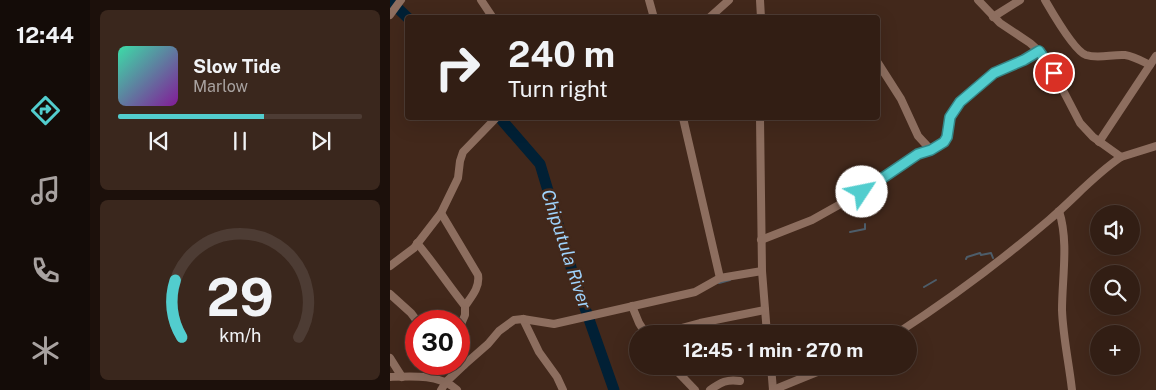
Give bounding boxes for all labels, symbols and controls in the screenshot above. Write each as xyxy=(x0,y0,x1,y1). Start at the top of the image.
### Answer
text: 12:44 xyxy=(16,22,74,48)
text: 240 m xyxy=(508,34,615,75)
icon: right xyxy=(425,35,490,100)
pin xyxy=(1033,52,1075,94)
text: Slow Tide xyxy=(193,55,281,77)
icon: arrive xyxy=(1040,59,1068,87)
text: Turn right xyxy=(508,76,608,102)
text: Marlow xyxy=(193,77,248,96)
icon: directions xyxy=(28,93,63,128)
icon: previous xyxy=(145,127,173,155)
icon: pause xyxy=(226,127,254,155)
icon: next xyxy=(307,127,335,155)
position arrow xyxy=(835,165,887,217)
icon: music xyxy=(28,173,63,208)
water label: Chiputula River xyxy=(537,186,596,311)
map controls xyxy=(1090,205,1140,375)
button: sound xyxy=(1090,205,1140,255)
icon: phone xyxy=(28,253,63,288)
button: search xyxy=(1090,265,1140,315)
text: 29 xyxy=(206,267,274,328)
speed limit sign: 30 xyxy=(405,310,470,375)
text: km/h xyxy=(219,325,261,346)
button: + xyxy=(1090,325,1140,375)
icon: climate xyxy=(28,333,63,368)
text: 12:45 · 1 min · 270 m xyxy=(683,339,863,361)

